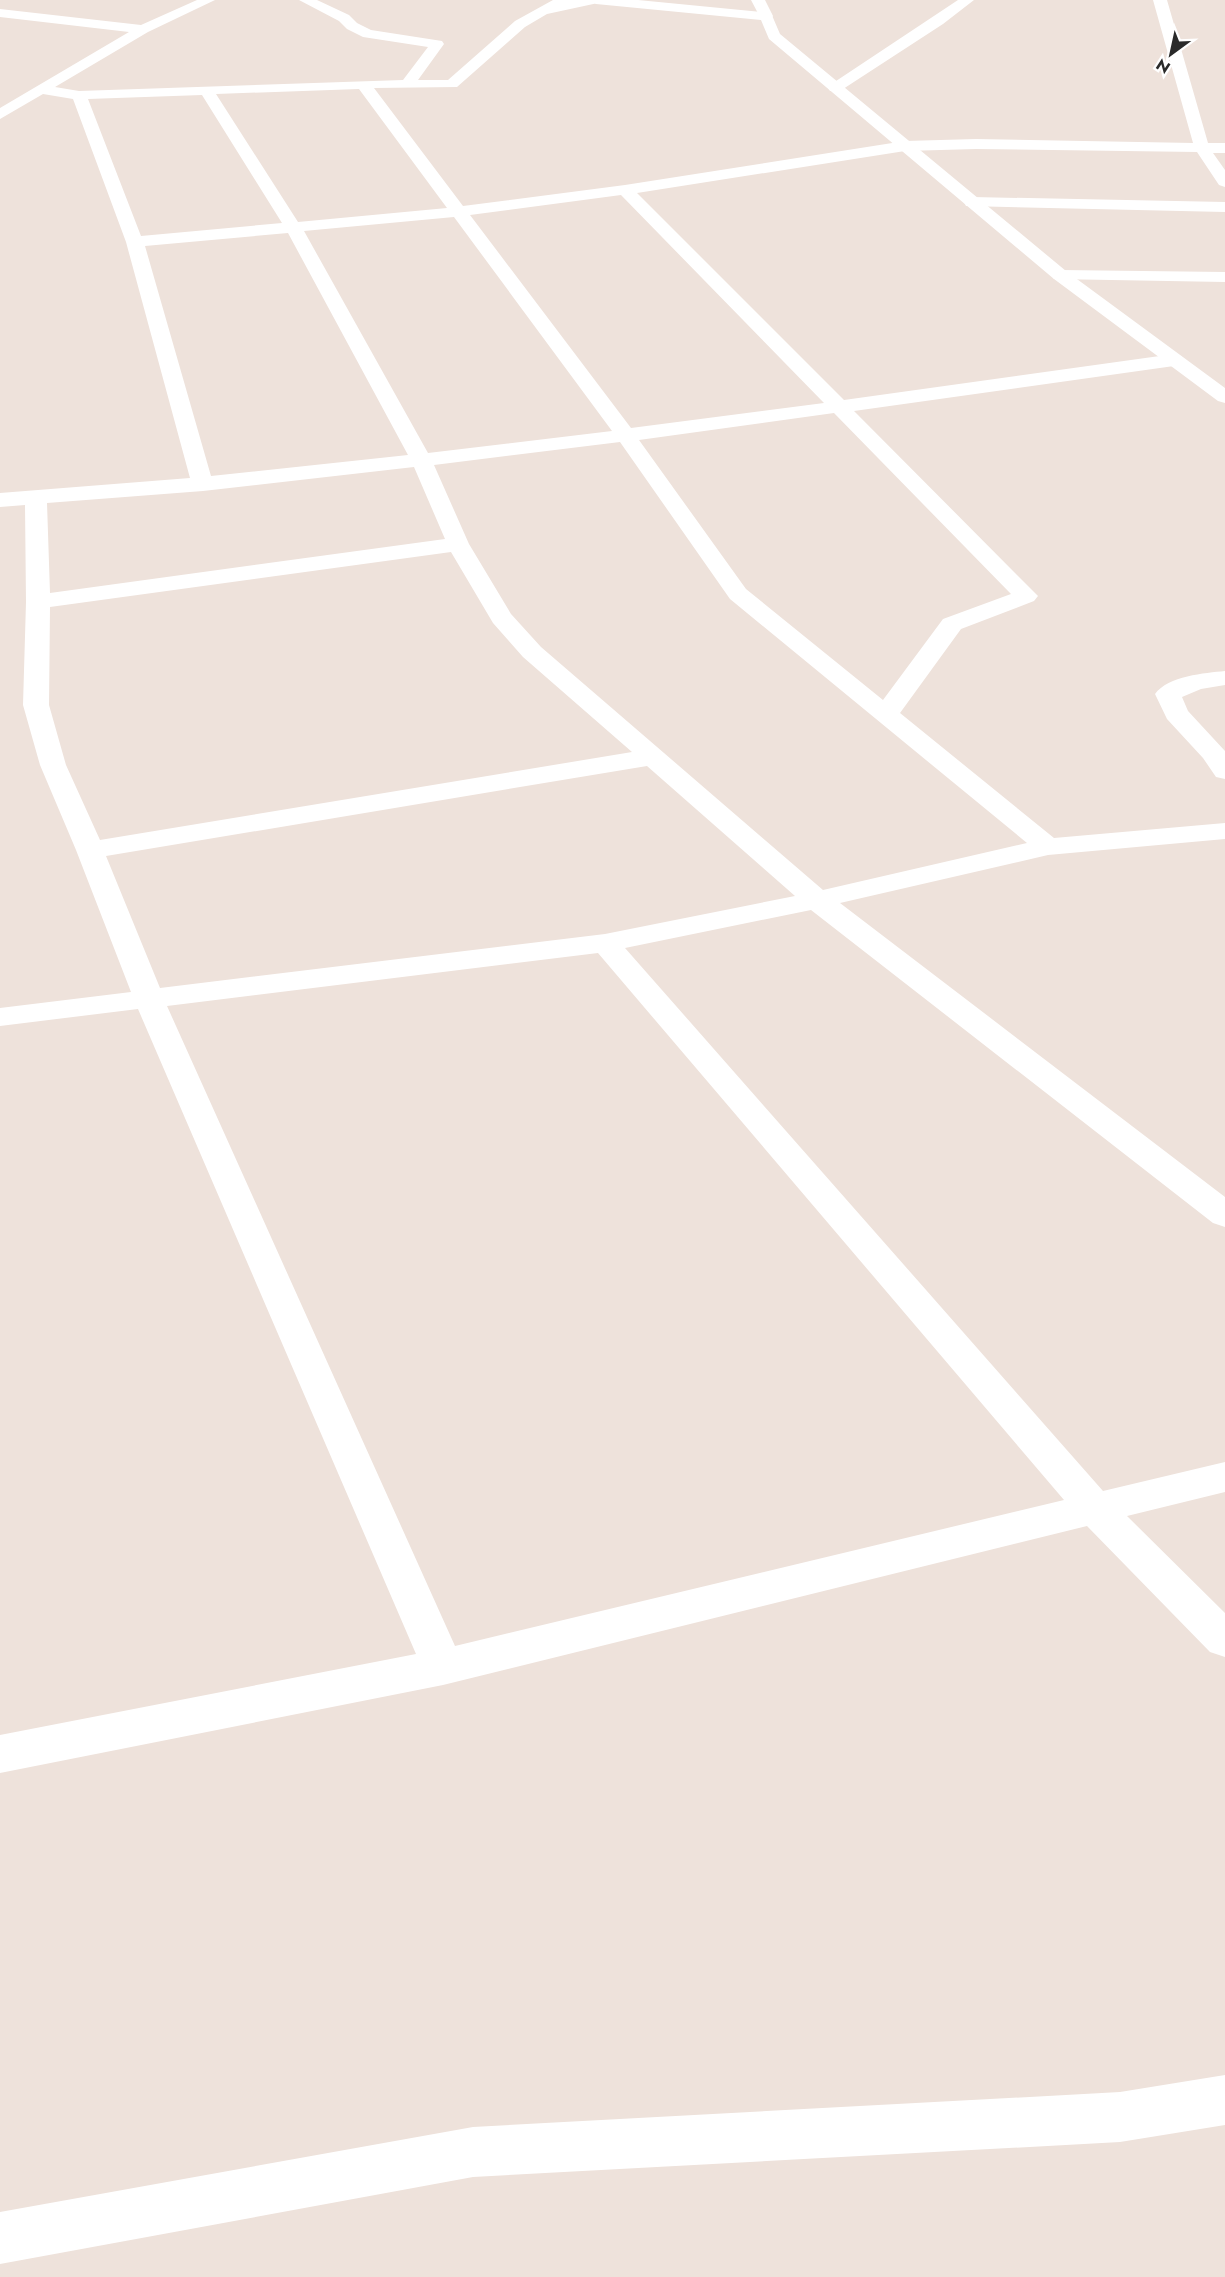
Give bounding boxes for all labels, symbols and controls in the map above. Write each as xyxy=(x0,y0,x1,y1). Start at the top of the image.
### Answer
north arrow xyxy=(1141,24,1201,84)
text: N xyxy=(1152,53,1175,79)

